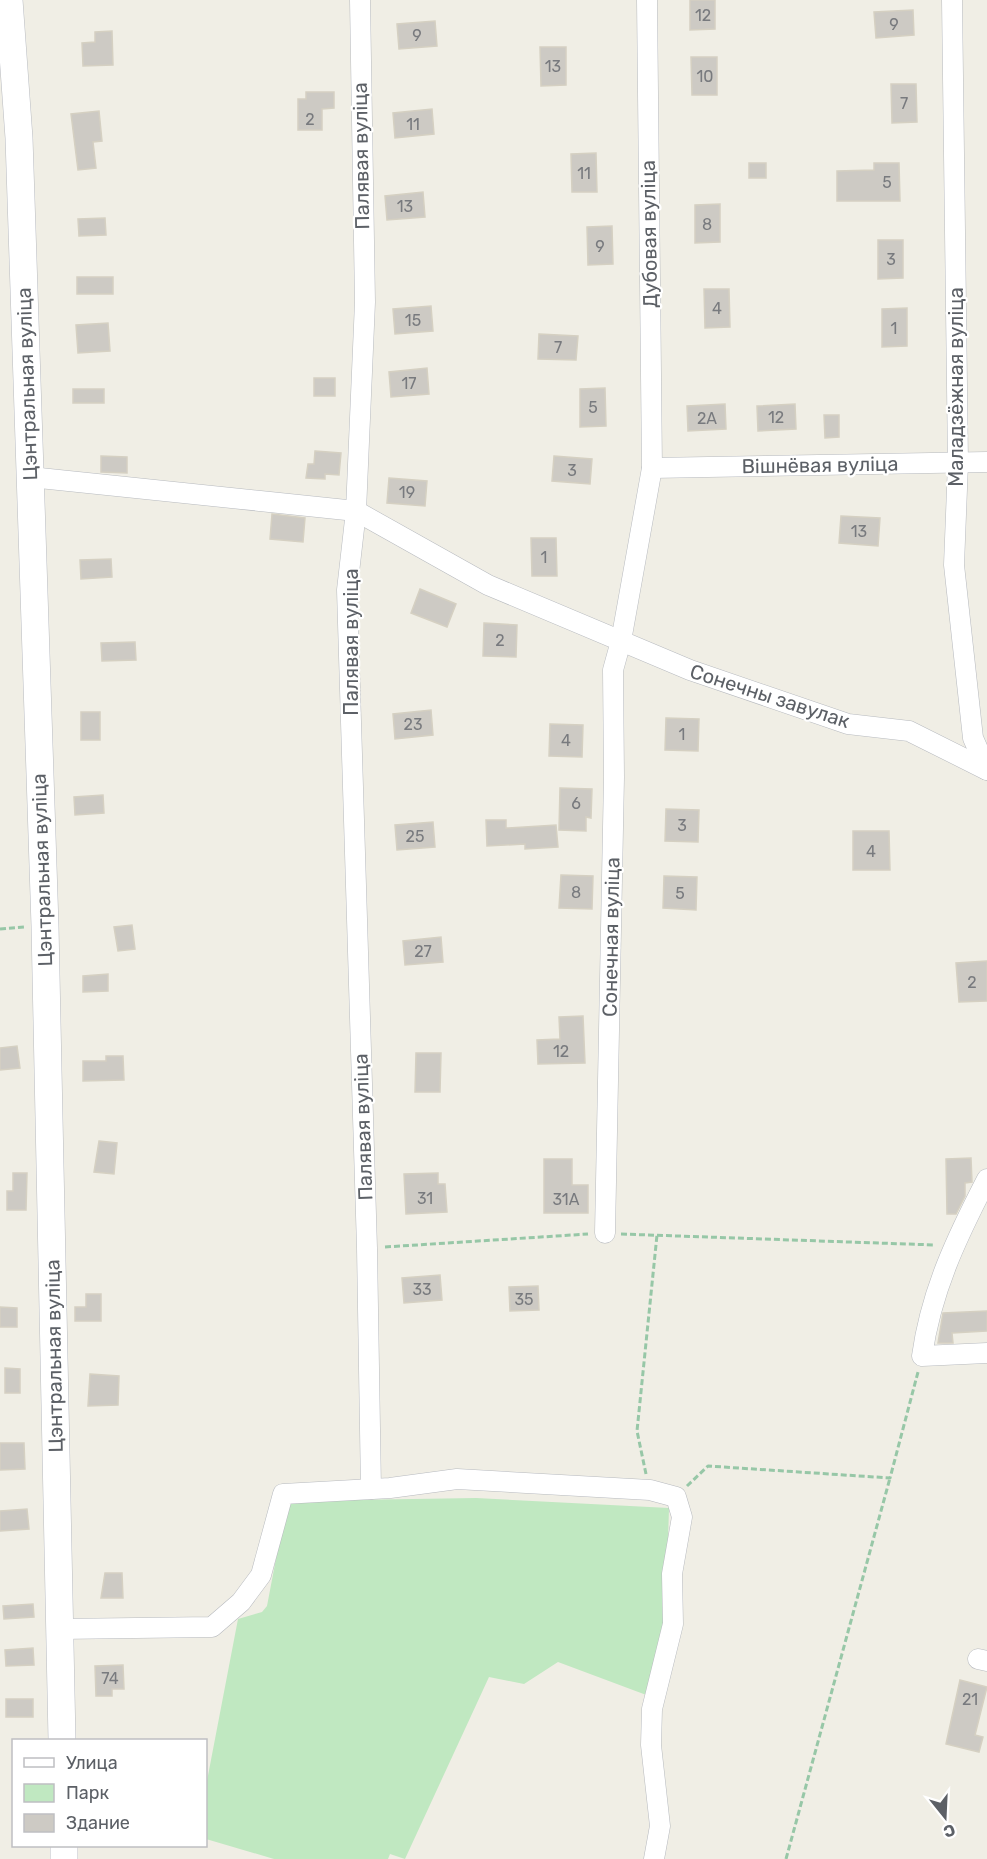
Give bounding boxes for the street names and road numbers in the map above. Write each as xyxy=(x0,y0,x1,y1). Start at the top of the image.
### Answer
street label: Палявая вуліца xyxy=(348,82,374,230)
street label: Дубовая вуліца xyxy=(636,160,662,308)
street label: Цэнтральная вуліца xyxy=(12,287,42,481)
street label: Маладзёжная вуліца xyxy=(944,287,968,487)
street label: Вішнёвая вуліца xyxy=(741,452,899,478)
street label: Палявая вуліца xyxy=(339,568,363,716)
street label: Сонечны завулак xyxy=(687,659,853,733)
street label: Цэнтральная вуліца xyxy=(27,773,57,967)
street label: Сонечная вуліца xyxy=(598,857,624,1017)
street label: Палявая вуліца xyxy=(348,1053,378,1201)
street label: Цэнтральная вуліца xyxy=(40,1259,68,1453)

